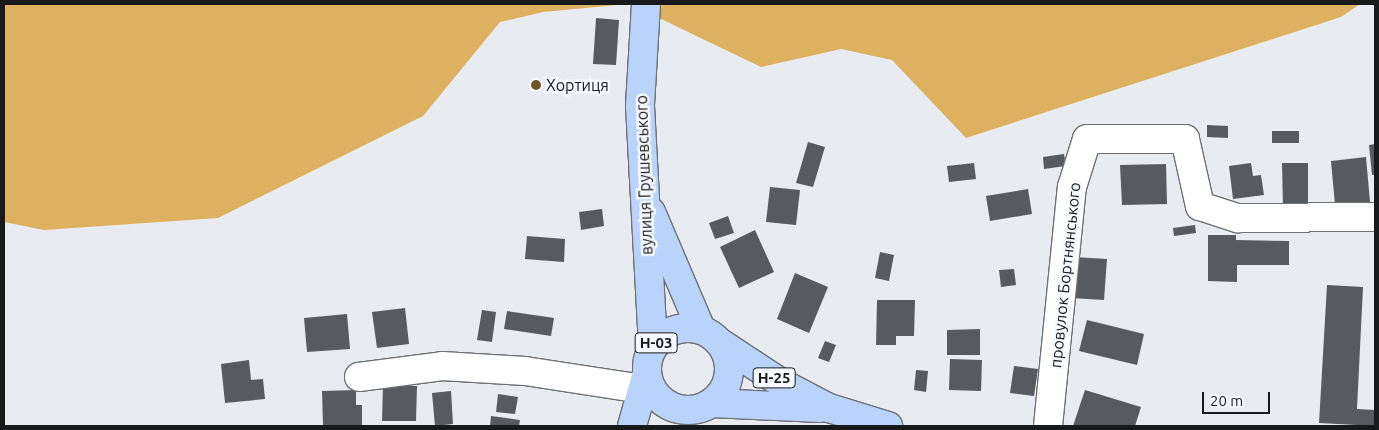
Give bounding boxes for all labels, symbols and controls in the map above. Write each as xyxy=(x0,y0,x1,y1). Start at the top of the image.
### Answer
place label: Хортиця xyxy=(546,75,609,95)
marker: Хортиця xyxy=(530,79,542,91)
street label: вулиця Грушевського xyxy=(632,95,656,255)
street label: провулок Бортнянського xyxy=(1046,181,1084,369)
road number: Н-03 xyxy=(634,330,678,356)
road number: Н-25 xyxy=(752,366,796,390)
scale bar xyxy=(1204,382,1272,414)
text: 20 m xyxy=(1210,392,1243,409)

